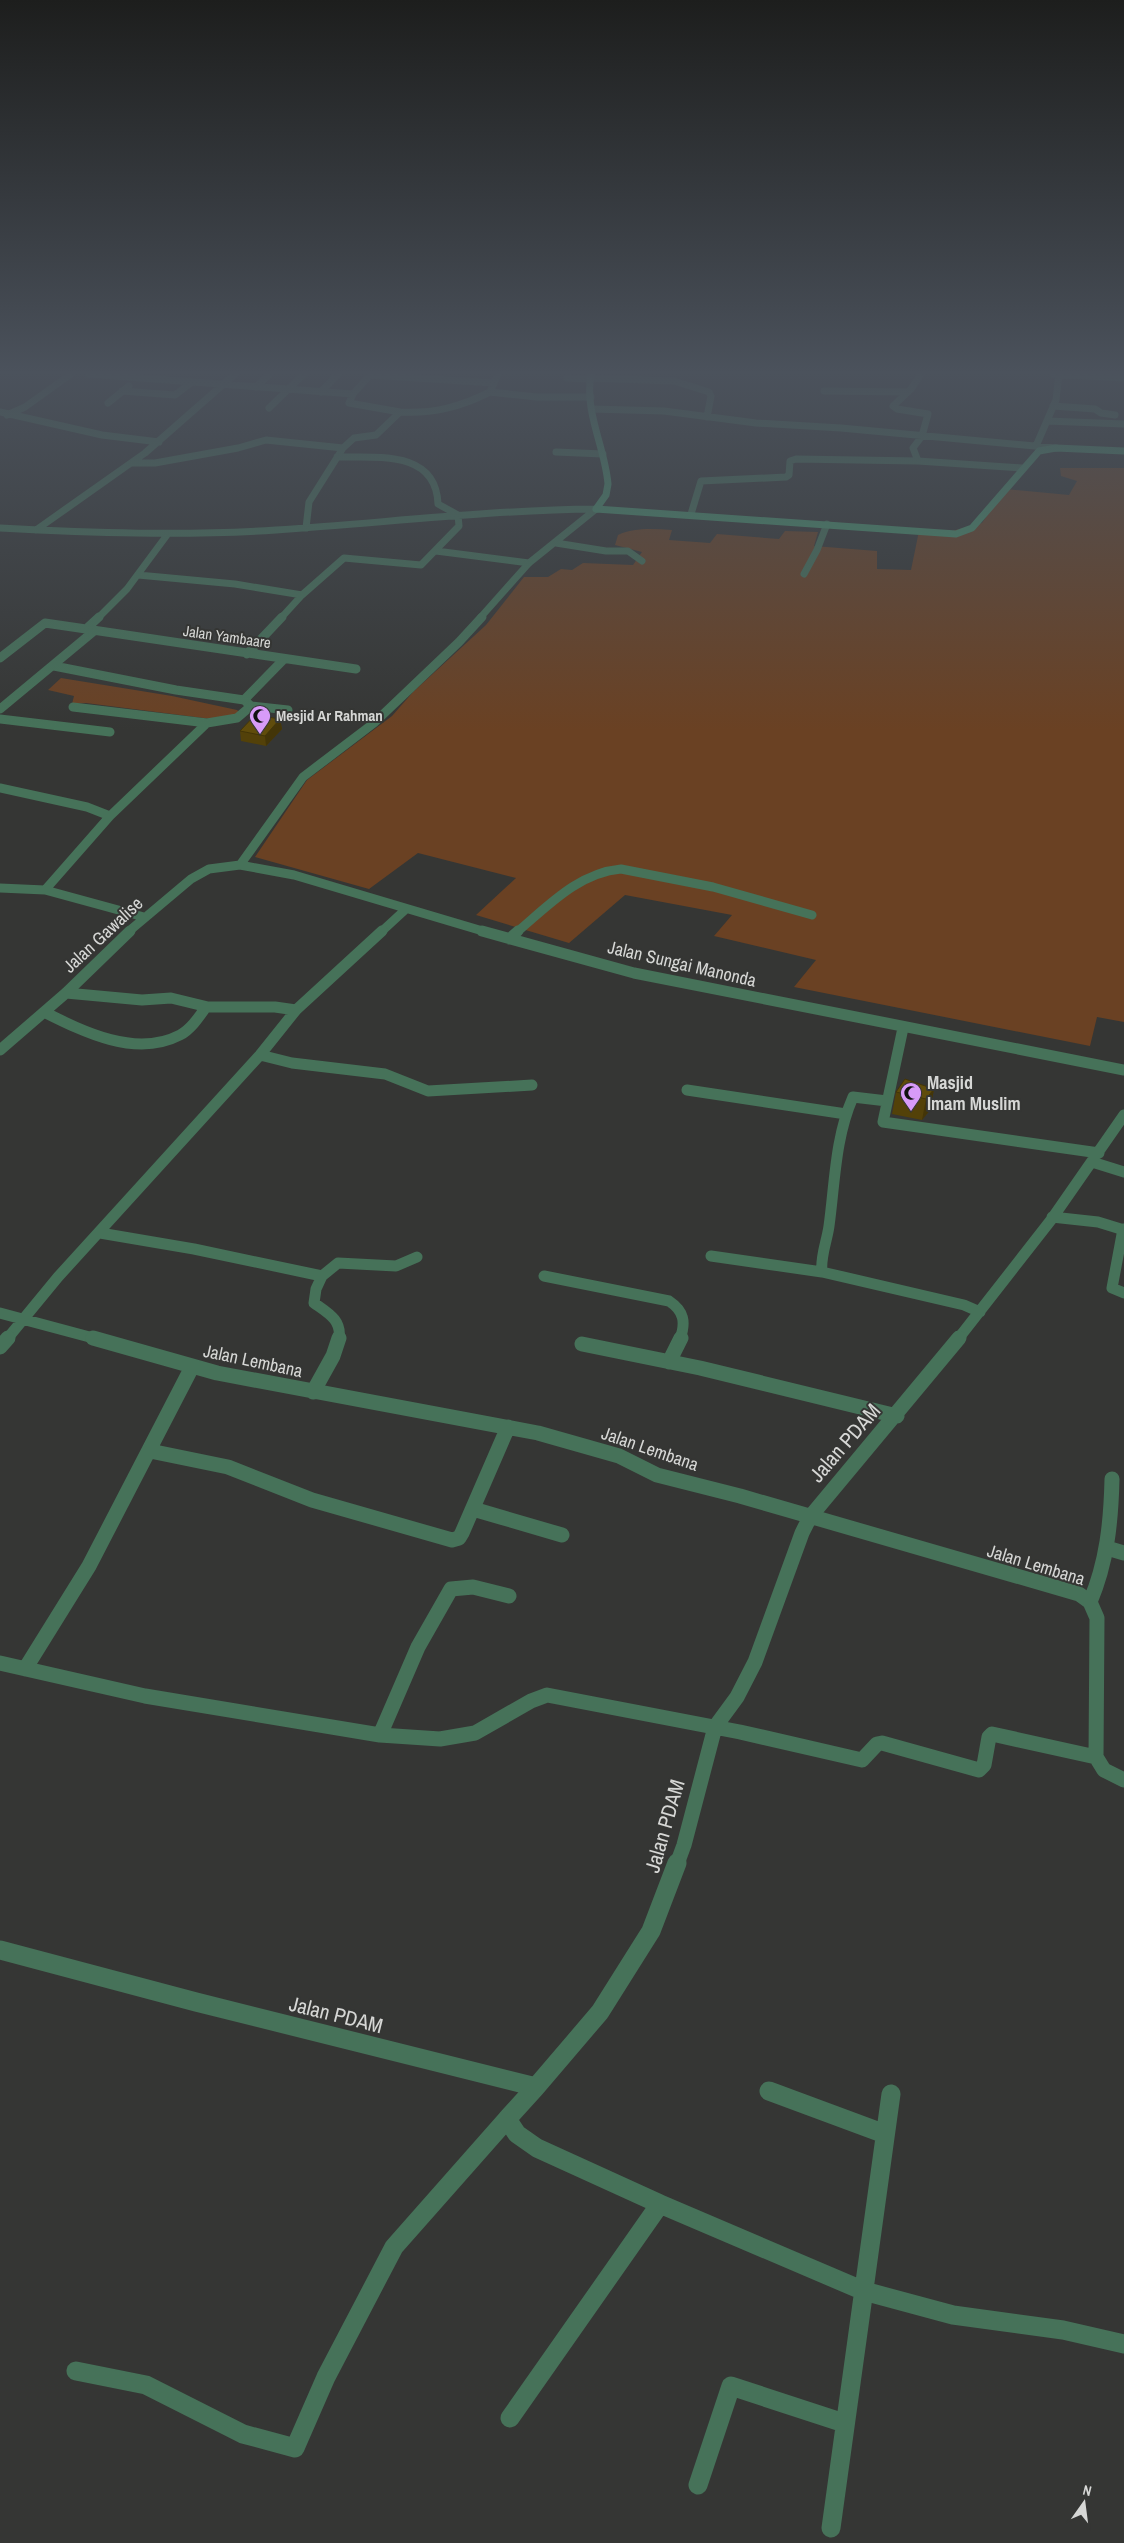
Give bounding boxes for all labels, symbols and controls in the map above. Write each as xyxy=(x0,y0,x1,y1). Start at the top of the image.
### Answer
street label: Jalan Yambaare xyxy=(182,620,272,653)
mosque icon: Mesjid Ar Rahman xyxy=(248,704,272,735)
place label: Mesjid Ar Rahman xyxy=(276,705,383,726)
street label: Jalan Gawalise xyxy=(57,891,148,978)
street label: Jalan Sungai Manonda xyxy=(605,934,759,993)
place label: Masjid Imam Muslim xyxy=(927,1070,1021,1116)
mosque icon: Masjid Imam Muslim xyxy=(899,1081,923,1112)
street label: Jalan Lembana xyxy=(201,1338,305,1383)
street label: Jalan PDAM xyxy=(802,1397,887,1488)
street label: Jalan Lembana xyxy=(598,1420,702,1477)
street label: Jalan Lembana xyxy=(984,1538,1088,1591)
street label: Jalan PDAM xyxy=(637,1776,692,1876)
street label: Jalan PDAM xyxy=(286,1989,386,2040)
north arrow xyxy=(1059,2478,1109,2528)
text: N xyxy=(1081,2481,1093,2500)

